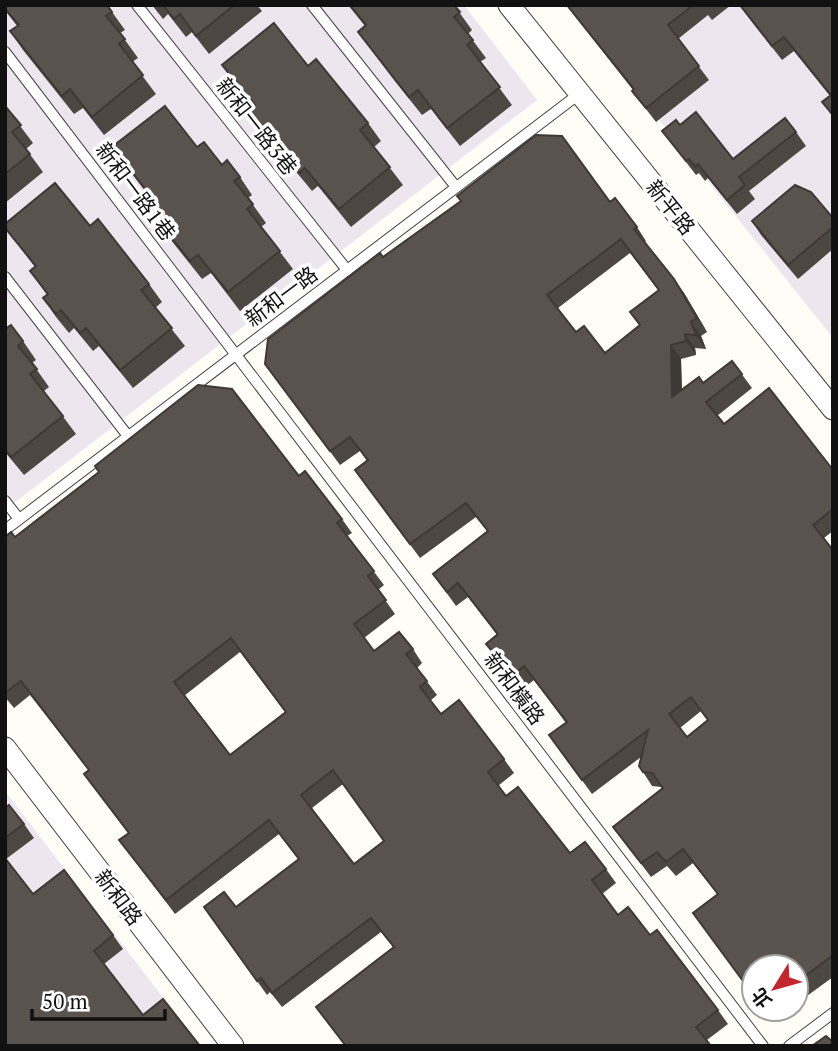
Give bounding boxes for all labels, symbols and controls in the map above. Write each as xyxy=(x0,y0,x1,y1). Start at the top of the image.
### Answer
street label: 新和一路3巷 xyxy=(210,72,304,180)
street label: 新和一路1巷 xyxy=(90,136,182,246)
street label: 新平路 xyxy=(640,174,702,240)
street label: 新和一路 xyxy=(239,260,323,332)
street label: 新和橫路 xyxy=(479,646,551,730)
street label: 新和路 xyxy=(89,863,149,931)
north arrow xyxy=(740,953,810,1023)
scale bar xyxy=(32,978,164,1022)
text: 北 xyxy=(745,983,777,1014)
text: 50 m xyxy=(42,987,88,1015)

